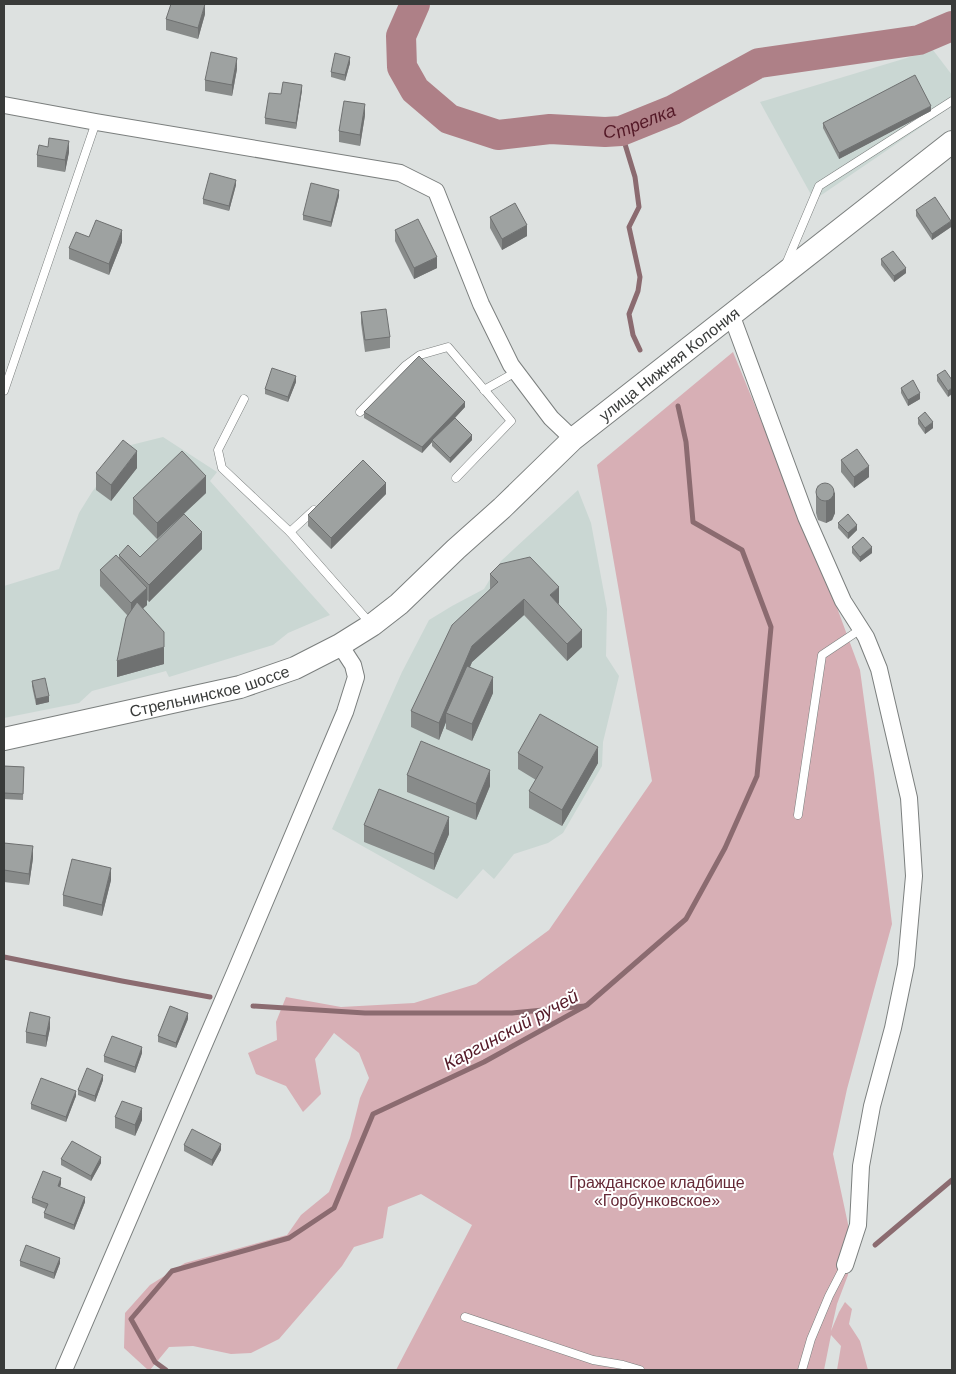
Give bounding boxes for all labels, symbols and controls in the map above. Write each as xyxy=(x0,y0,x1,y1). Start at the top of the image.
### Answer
water label: Стрелка xyxy=(602,100,678,142)
street label: улица Нижняя Колония xyxy=(596,304,742,424)
street label: Стрельнинское шоссе xyxy=(128,662,292,720)
water label: Каргинский ручей xyxy=(440,986,582,1074)
park label: Гражданское кладбище «Горбунковское» xyxy=(569,1174,745,1209)

